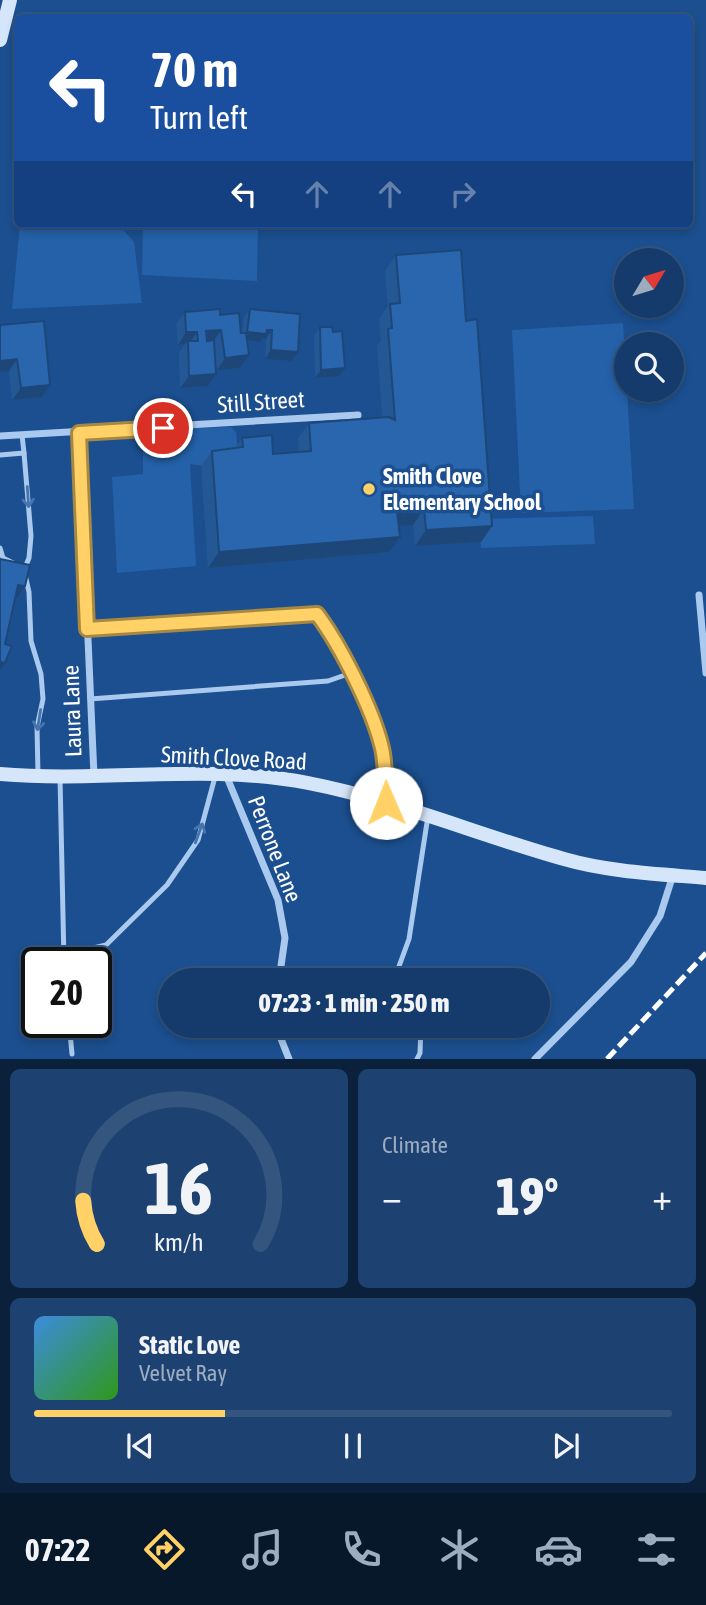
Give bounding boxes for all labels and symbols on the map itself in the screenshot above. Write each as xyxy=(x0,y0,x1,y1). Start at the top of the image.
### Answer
north arrow xyxy=(614,248,684,318)
street label: Still Street xyxy=(217,386,305,418)
pin xyxy=(133,398,193,458)
place label: Smith Clove Elementary School xyxy=(383,463,542,515)
marker: Smith Clove Elementary School xyxy=(361,481,377,497)
one-way arrow xyxy=(22,485,35,507)
street label: Laura Lane xyxy=(57,665,87,757)
one-way arrow xyxy=(33,708,46,731)
street label: Smith Clove Road xyxy=(160,741,308,775)
position arrow xyxy=(349,766,423,840)
street label: Perrone Lane xyxy=(243,792,307,906)
one-way arrow xyxy=(194,823,206,845)
speed limit sign: 20 xyxy=(21,947,112,1038)

